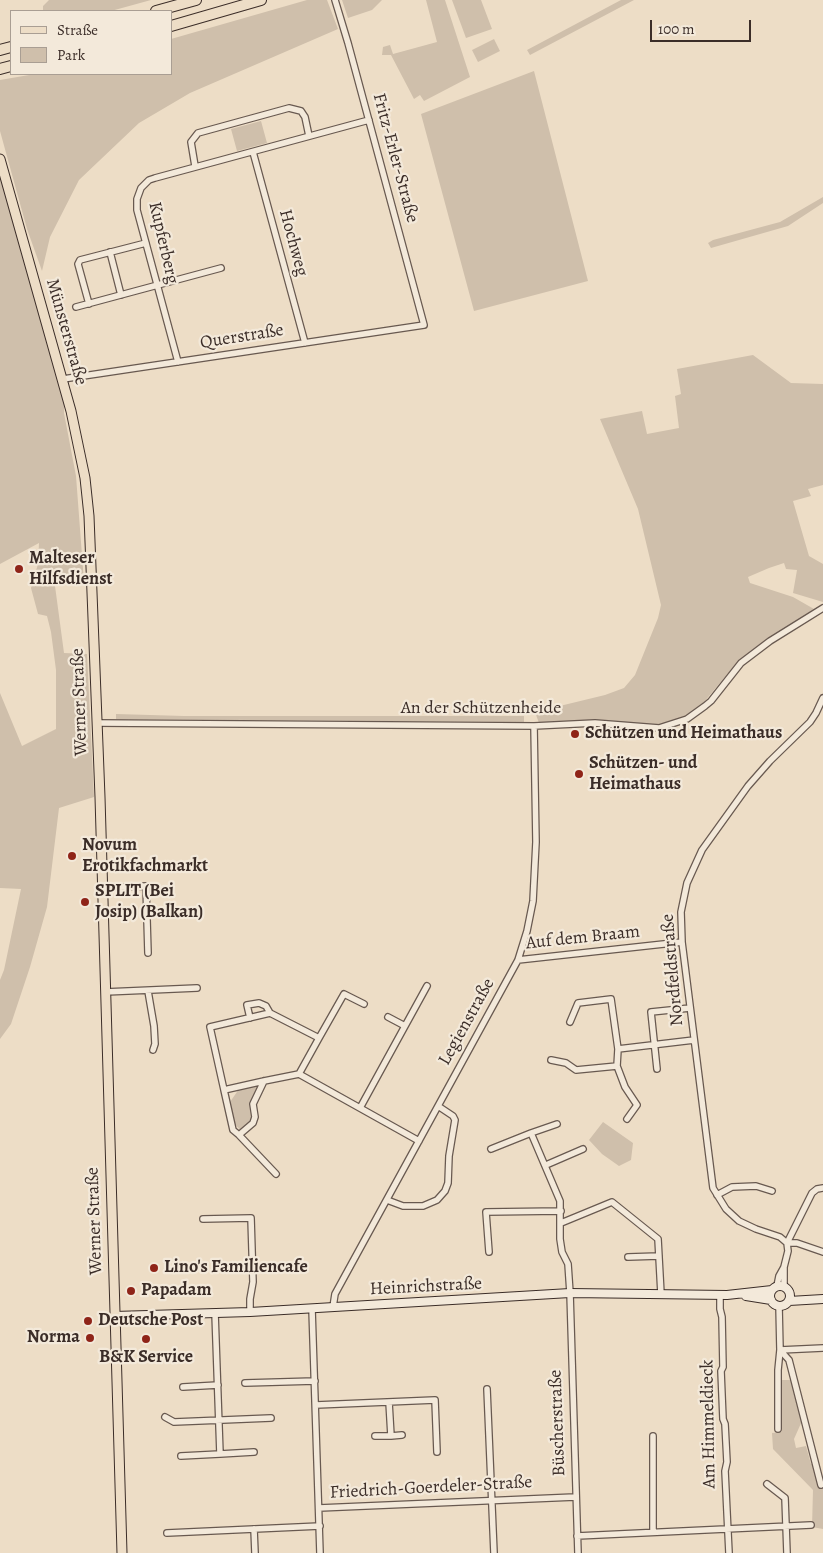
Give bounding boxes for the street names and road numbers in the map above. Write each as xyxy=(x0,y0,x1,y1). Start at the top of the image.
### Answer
street label: Fritz-Erler-Straße xyxy=(367,91,423,225)
street label: Kupferberg xyxy=(143,200,183,286)
street label: Hochweg xyxy=(274,207,312,279)
street label: Münsterstraße xyxy=(41,276,91,388)
street label: Querstraße xyxy=(199,320,285,354)
street label: Werner Straße xyxy=(67,648,93,756)
street label: An der Schützenheide xyxy=(401,698,561,720)
street label: Nordfeldstraße xyxy=(657,913,689,1027)
street label: Auf dem Braam xyxy=(525,921,641,955)
street label: Legienstraße xyxy=(434,975,500,1069)
street label: Werner Straße xyxy=(82,1167,108,1275)
street label: Heinrichstraße xyxy=(369,1273,483,1301)
street label: Am Himmeldieck xyxy=(697,1359,721,1489)
street label: Büscherstraße xyxy=(545,1369,571,1477)
street label: Friedrich-Goerdeler-Straße xyxy=(329,1472,533,1504)

